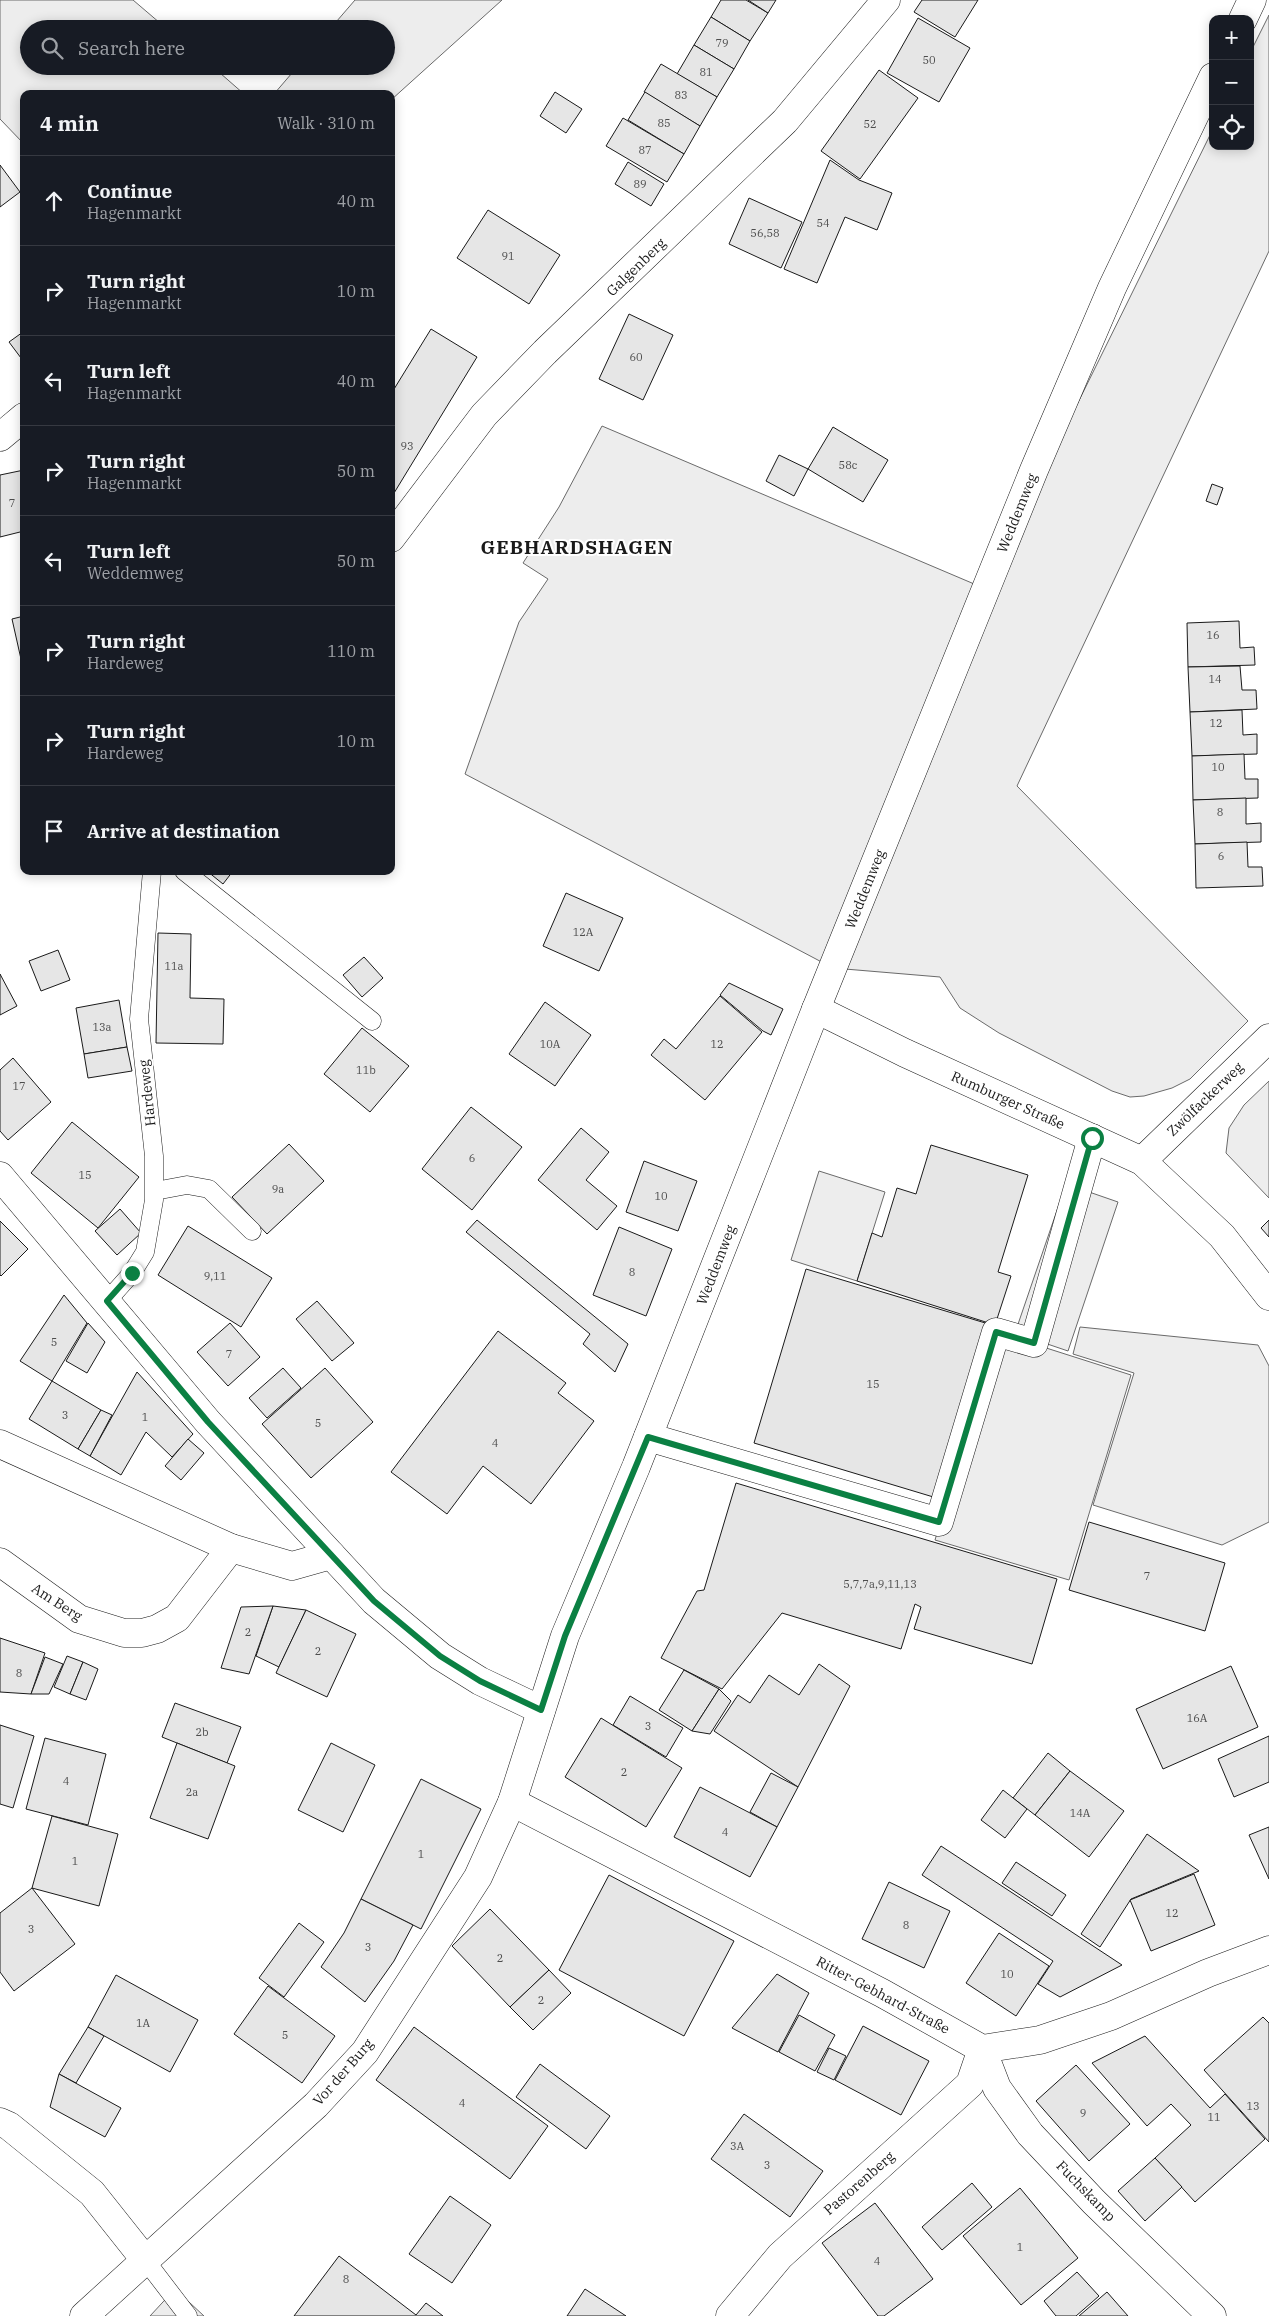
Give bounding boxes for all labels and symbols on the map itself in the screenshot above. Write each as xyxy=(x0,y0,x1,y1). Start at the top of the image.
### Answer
house number: 79 xyxy=(715,36,729,50)
house number: 50 xyxy=(922,53,936,67)
house number: 81 xyxy=(699,65,713,79)
house number: 83 xyxy=(674,88,688,102)
house number: 85 xyxy=(657,116,671,130)
house number: 52 xyxy=(863,117,877,131)
house number: 87 xyxy=(638,143,652,157)
house number: 89 xyxy=(633,177,647,191)
house number: 54 xyxy=(816,216,830,230)
house number: 56,58 xyxy=(750,226,780,240)
street label: Galgenberg xyxy=(602,234,670,300)
house number: 91 xyxy=(501,249,515,263)
house number: 60 xyxy=(629,350,643,364)
house number: 93 xyxy=(400,439,414,453)
house number: 58c xyxy=(839,458,858,472)
street label: Weddemweg xyxy=(993,470,1041,555)
house number: 7 xyxy=(9,496,15,510)
district label: GEBHARDSHAGEN xyxy=(481,535,673,559)
house number: 16 xyxy=(1206,628,1220,642)
house number: 14 xyxy=(1208,672,1222,686)
house number: 12 xyxy=(1209,716,1223,730)
house number: 10 xyxy=(1211,760,1225,774)
house number: 8 xyxy=(1217,805,1223,819)
street label: Weddemweg xyxy=(841,846,889,931)
house number: 6 xyxy=(1218,849,1224,863)
house number: 12A xyxy=(573,925,594,939)
house number: 11a xyxy=(164,959,184,973)
house number: 13a xyxy=(92,1020,112,1034)
house number: 10A xyxy=(540,1037,561,1051)
house number: 12 xyxy=(710,1037,724,1051)
street label: Hardeweg xyxy=(135,1058,159,1127)
street label: Zwölfackerweg xyxy=(1163,1058,1247,1140)
house number: 11b xyxy=(356,1063,376,1077)
street label: Rumburger Straße xyxy=(948,1067,1068,1133)
house number: 17 xyxy=(12,1079,26,1093)
route start xyxy=(1081,1127,1104,1150)
house number: 6 xyxy=(469,1151,475,1165)
house number: 15 xyxy=(78,1168,92,1182)
house number: 9a xyxy=(272,1182,284,1196)
house number: 10 xyxy=(654,1189,668,1203)
street label: Weddemweg xyxy=(693,1222,740,1308)
route end xyxy=(121,1262,144,1285)
house number: 8 xyxy=(629,1265,635,1279)
house number: 9,11 xyxy=(204,1269,226,1283)
house number: 5 xyxy=(51,1335,57,1349)
house number: 7 xyxy=(226,1347,232,1361)
house number: 15 xyxy=(866,1377,880,1391)
house number: 3 xyxy=(62,1408,68,1422)
house number: 1 xyxy=(142,1410,148,1424)
house number: 5 xyxy=(315,1416,321,1430)
house number: 4 xyxy=(492,1436,499,1450)
house number: 7 xyxy=(1144,1569,1150,1583)
house number: 5,7,7a,9,11,13 xyxy=(843,1577,917,1591)
street label: Am Berg xyxy=(28,1579,86,1625)
house number: 2 xyxy=(245,1625,251,1639)
house number: 2 xyxy=(315,1644,321,1658)
house number: 8 xyxy=(16,1666,22,1680)
house number: 16A xyxy=(1187,1711,1208,1725)
house number: 3 xyxy=(645,1719,651,1733)
house number: 2b xyxy=(195,1725,209,1739)
house number: 2 xyxy=(621,1765,627,1779)
house number: 4 xyxy=(63,1774,70,1788)
house number: 2a xyxy=(186,1785,198,1799)
house number: 14A xyxy=(1070,1806,1091,1820)
house number: 4 xyxy=(722,1825,729,1839)
house number: 1 xyxy=(418,1847,424,1861)
house number: 1 xyxy=(72,1854,78,1868)
house number: 12 xyxy=(1165,1906,1179,1920)
house number: 8 xyxy=(903,1918,909,1932)
house number: 3 xyxy=(28,1922,34,1936)
house number: 3 xyxy=(365,1940,371,1954)
house number: 2 xyxy=(497,1951,503,1965)
street label: Ritter-Gebhard-Straße xyxy=(813,1952,953,2038)
house number: 10 xyxy=(1000,1967,1014,1981)
house number: 2 xyxy=(538,1993,544,2007)
house number: 1A xyxy=(136,2016,151,2030)
house number: 5 xyxy=(282,2028,288,2042)
street label: Vor der Burg xyxy=(309,2034,377,2109)
house number: 4 xyxy=(459,2096,466,2110)
house number: 13 xyxy=(1246,2099,1260,2113)
house number: 9 xyxy=(1080,2106,1086,2120)
house number: 11 xyxy=(1207,2110,1221,2124)
house number: 3A xyxy=(730,2139,745,2153)
street label: Pastorenberg xyxy=(820,2147,898,2219)
street label: Fuchskamp xyxy=(1053,2157,1119,2225)
house number: 3 xyxy=(764,2158,770,2172)
house number: 1 xyxy=(1017,2240,1023,2254)
house number: 4 xyxy=(874,2254,881,2268)
house number: 8 xyxy=(343,2272,349,2286)

